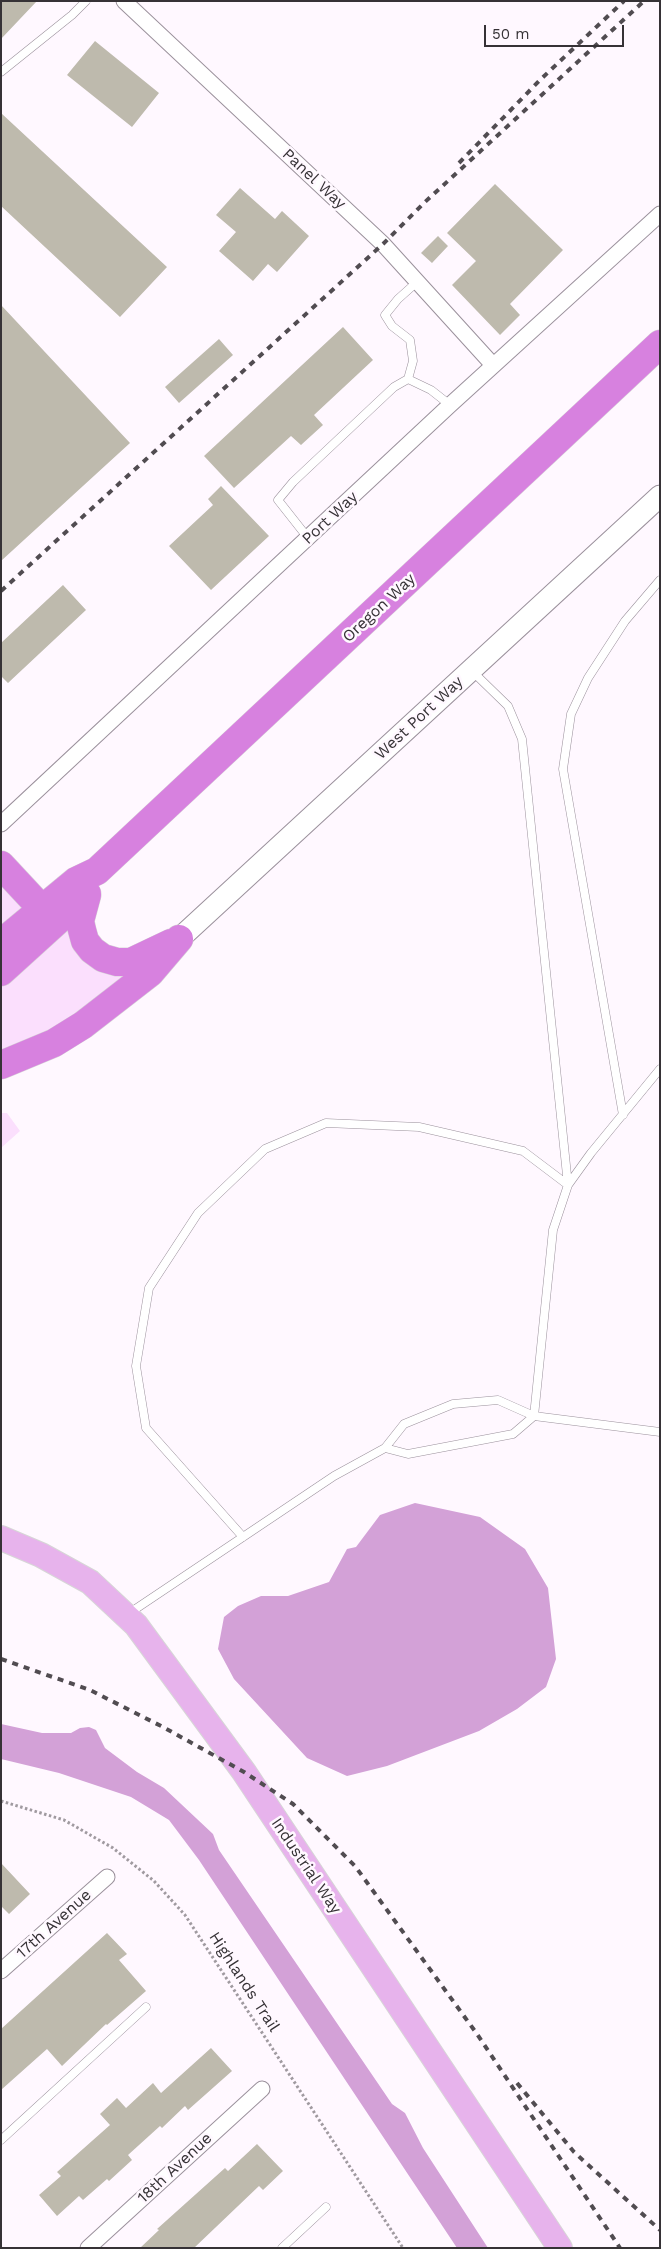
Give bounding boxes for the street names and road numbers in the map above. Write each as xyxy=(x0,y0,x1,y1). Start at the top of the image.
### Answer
street label: Panel Way xyxy=(278,145,350,213)
street label: Port Way xyxy=(298,487,362,549)
street label: Oregon Way xyxy=(339,569,419,647)
street label: West Port Way xyxy=(371,672,467,764)
street label: Industrial Way xyxy=(267,1814,345,1918)
street label: 17th Avenue xyxy=(13,1885,95,1963)
street label: Highlands Trail xyxy=(205,1928,283,2036)
street label: 18th Avenue xyxy=(134,2129,216,2207)

